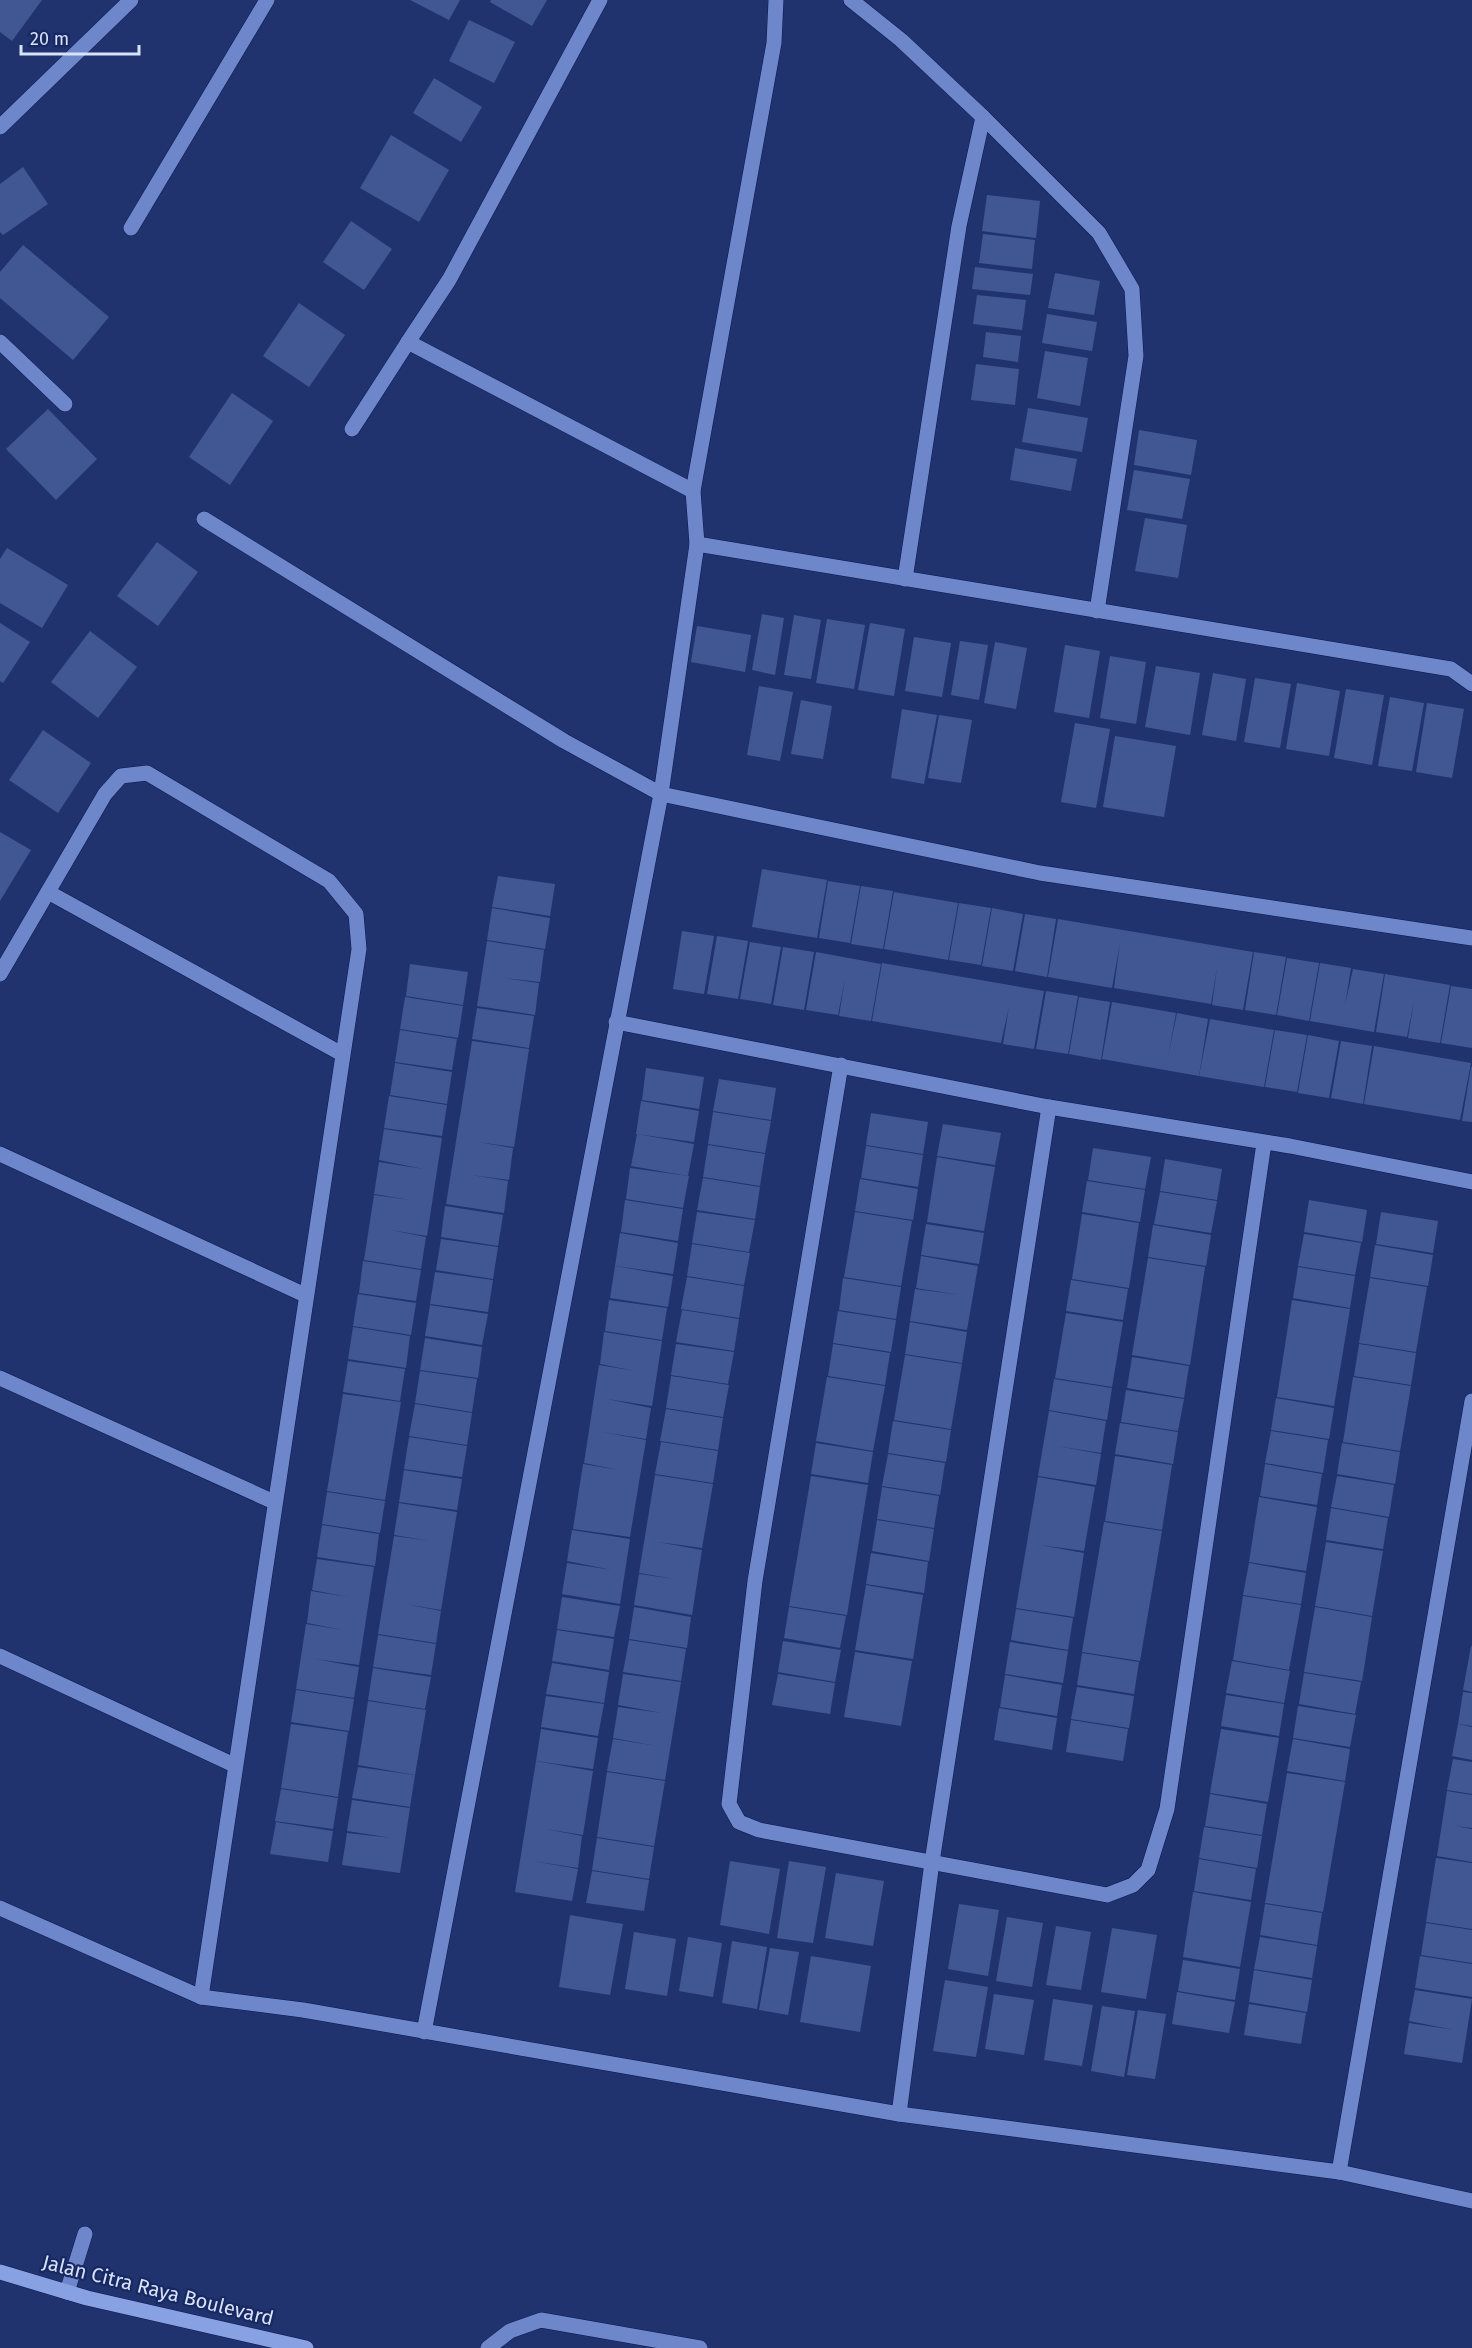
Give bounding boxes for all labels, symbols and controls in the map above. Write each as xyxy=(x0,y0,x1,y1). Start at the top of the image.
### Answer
scale bar xyxy=(21,18,140,56)
text: 20 m xyxy=(30,28,69,50)
street label: Jalan Citra Raya Boulevard xyxy=(40,2250,276,2330)

